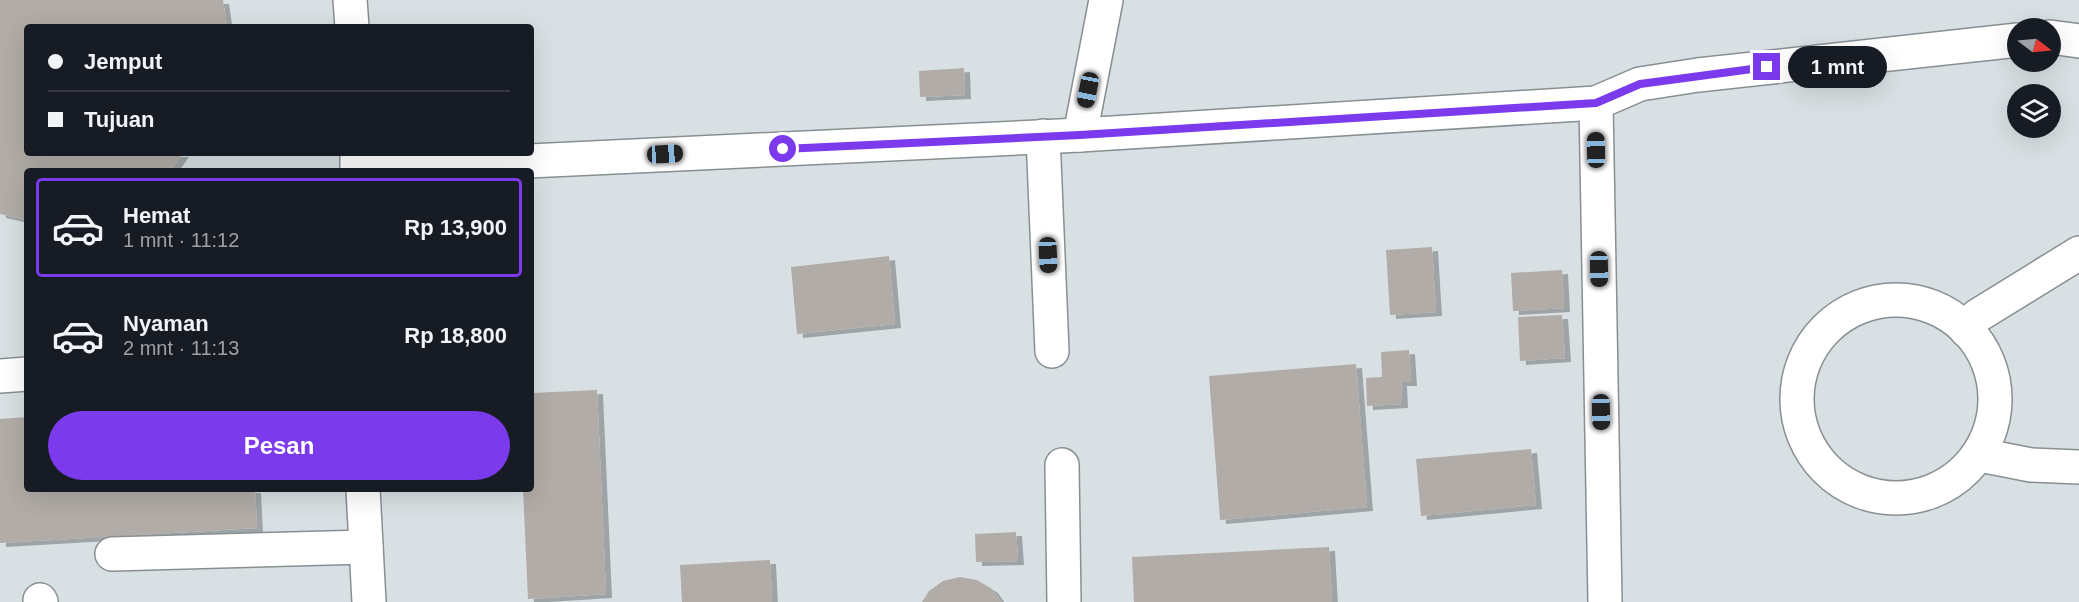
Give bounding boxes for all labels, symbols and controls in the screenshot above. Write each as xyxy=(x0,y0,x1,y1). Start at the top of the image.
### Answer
north arrow xyxy=(2007,18,2061,72)
map controls xyxy=(2007,18,2061,138)
callout: 1 mnt xyxy=(1788,46,1887,88)
text: Jemput xyxy=(84,49,162,74)
route end xyxy=(1753,53,1780,80)
text: 1 mnt xyxy=(1811,56,1864,78)
car xyxy=(1076,71,1100,109)
button: layers xyxy=(2007,84,2061,138)
text: Tujuan xyxy=(84,107,154,132)
car xyxy=(1587,132,1605,168)
route start xyxy=(769,135,796,162)
car xyxy=(647,144,683,164)
icon: car xyxy=(51,201,105,255)
text: Hemat xyxy=(123,203,190,228)
text: Rp 13,900 xyxy=(404,215,507,240)
text: 1 mnt · 11:12 xyxy=(123,229,239,251)
car xyxy=(1038,237,1058,273)
car xyxy=(1590,251,1608,287)
icon: car xyxy=(51,309,105,363)
text: Nyaman xyxy=(123,311,209,336)
text: Rp 18,800 xyxy=(404,323,507,348)
text: 2 mnt · 11:13 xyxy=(123,337,239,359)
car xyxy=(1592,394,1610,430)
button: Pesan xyxy=(48,411,510,480)

